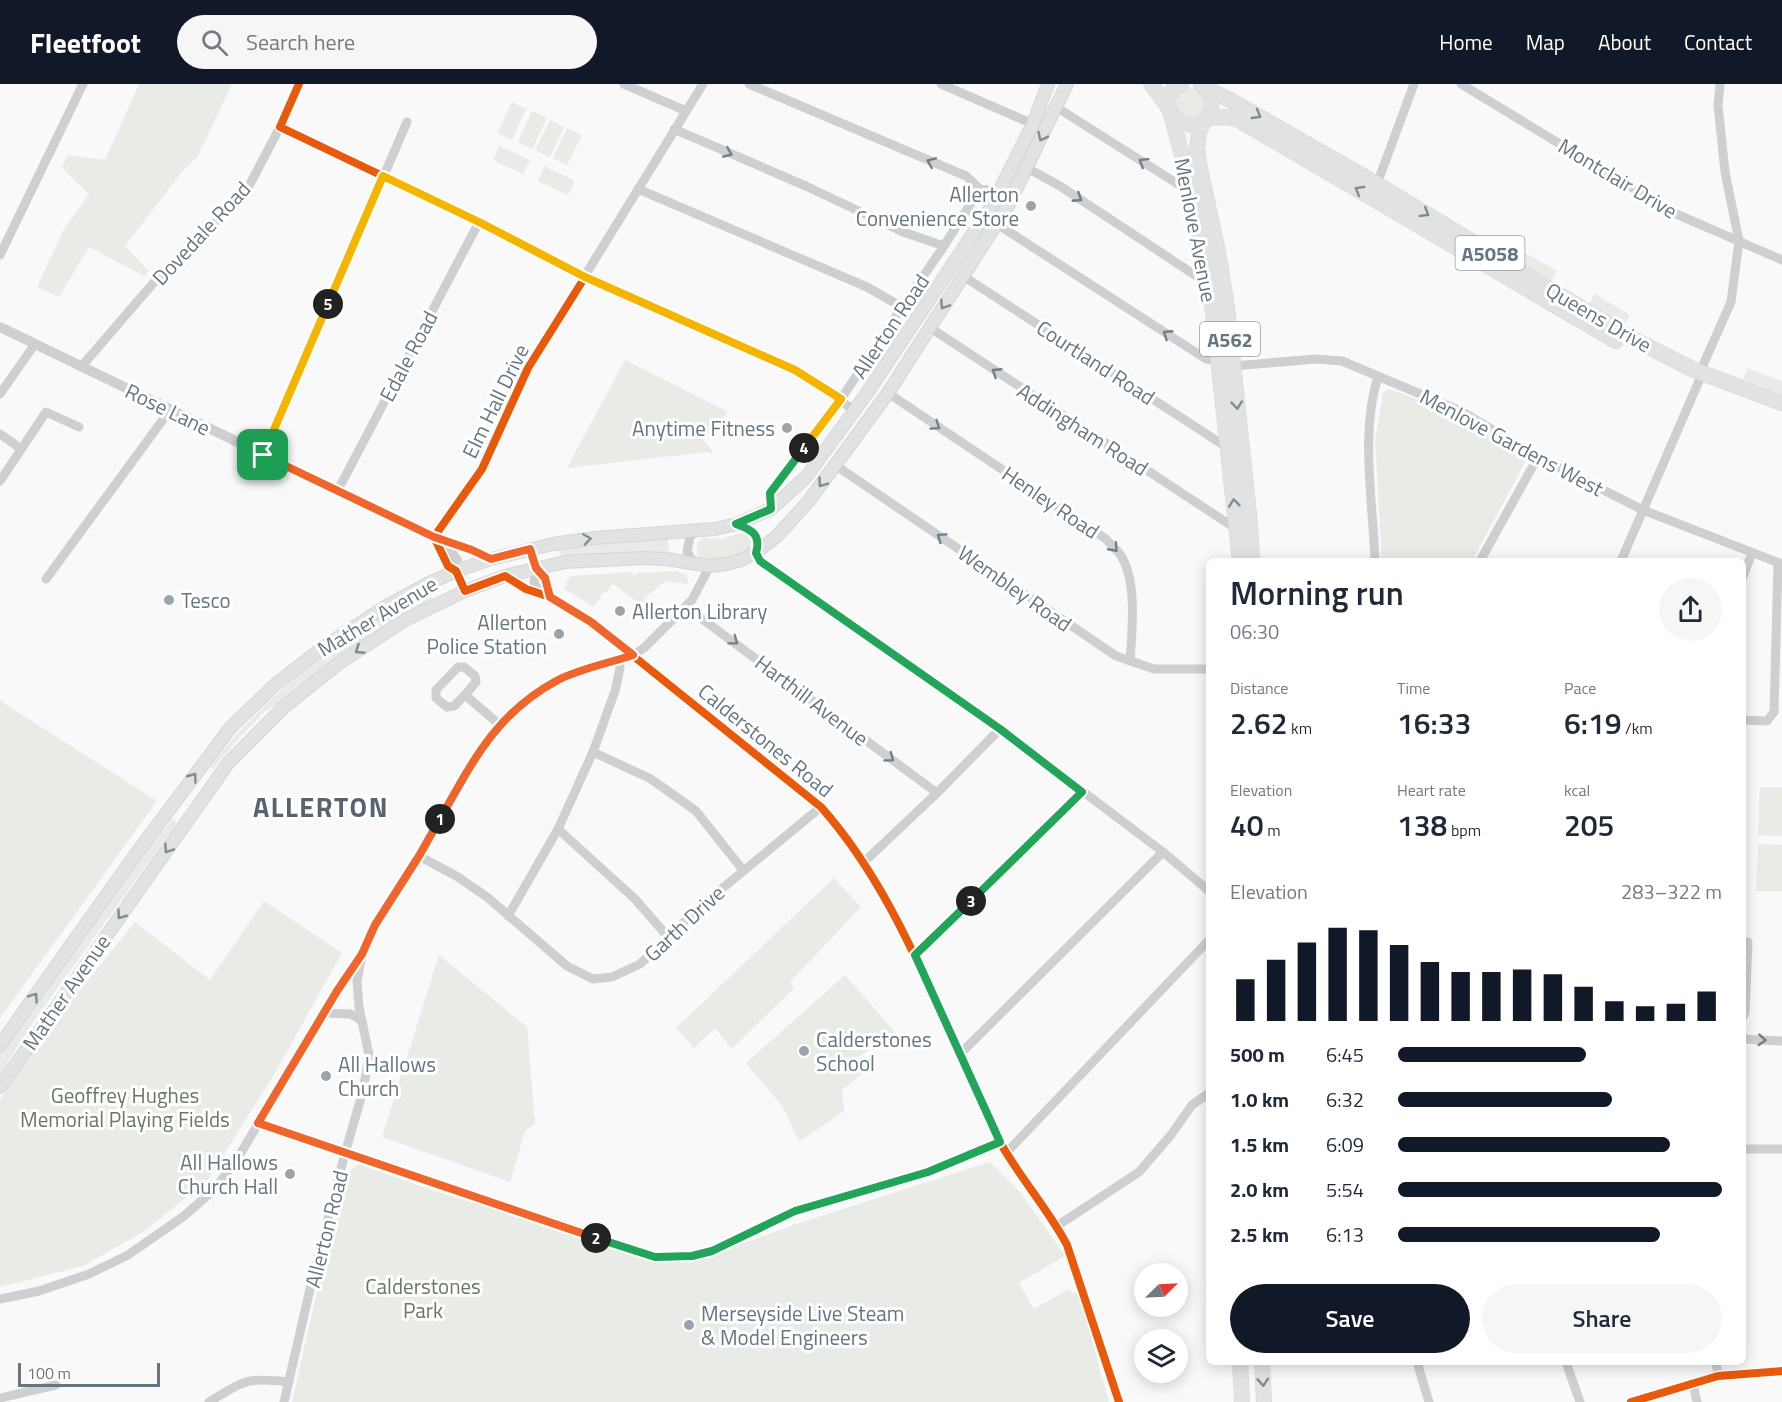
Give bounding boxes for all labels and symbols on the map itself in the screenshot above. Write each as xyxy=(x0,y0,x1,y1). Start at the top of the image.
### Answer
one-way arrow xyxy=(1251,108,1261,119)
one-way arrow xyxy=(1038,130,1050,141)
street label: Montclair Drive xyxy=(1552,130,1684,226)
one-way arrow xyxy=(722,145,733,157)
street label: Menlove Avenue xyxy=(1166,155,1226,305)
one-way arrow xyxy=(926,157,937,169)
one-way arrow xyxy=(1139,158,1149,170)
street label: Dovedale Road xyxy=(144,174,258,292)
place label: Allerton Convenience Store xyxy=(856,178,1019,234)
one-way arrow xyxy=(1355,186,1365,198)
one-way arrow xyxy=(1071,190,1082,201)
marker: Allerton Convenience Store xyxy=(1024,199,1038,213)
one-way arrow xyxy=(1419,206,1429,218)
road number: A5058 xyxy=(1456,236,1524,270)
street label: Allerton Road xyxy=(843,267,937,385)
street label: Queens Drive xyxy=(1540,274,1658,360)
pin: 5 xyxy=(313,289,343,319)
one-way arrow xyxy=(940,298,951,309)
street label: Edale Road xyxy=(371,305,445,407)
street label: Courtland Road xyxy=(1030,312,1162,412)
road number: A562 xyxy=(1200,322,1260,356)
one-way arrow xyxy=(1163,331,1174,342)
street label: Elm Hall Drive xyxy=(454,338,536,464)
one-way arrow xyxy=(991,368,1002,379)
street label: Rose Lane xyxy=(120,375,216,443)
street label: Addingham Road xyxy=(1011,375,1155,483)
street label: Menlove Gardens West xyxy=(1414,380,1610,504)
one-way arrow xyxy=(1230,401,1243,410)
place label: Anytime Fitness xyxy=(632,412,775,444)
one-way arrow xyxy=(930,418,941,429)
marker: Anytime Fitness xyxy=(780,421,794,435)
pin xyxy=(237,429,288,480)
pin: 4 xyxy=(789,433,819,463)
street label: Henley Road xyxy=(996,458,1106,546)
one-way arrow xyxy=(818,476,829,487)
one-way arrow xyxy=(1229,498,1241,507)
one-way arrow xyxy=(583,533,592,546)
one-way arrow xyxy=(937,533,948,544)
street label: Wembley Road xyxy=(951,537,1079,639)
one-way arrow xyxy=(1107,541,1118,552)
street label: Mather Avenue xyxy=(311,568,443,664)
place label: Tesco xyxy=(181,584,231,616)
marker: Tesco xyxy=(162,593,176,607)
place label: Allerton Library xyxy=(632,595,767,627)
marker: Allerton Library xyxy=(613,604,627,618)
place label: Allerton Police Station xyxy=(426,606,547,662)
marker: Allerton Police Station xyxy=(552,627,566,641)
one-way arrow xyxy=(727,634,738,645)
one-way arrow xyxy=(355,643,366,654)
street label: Harthill Avenue xyxy=(748,647,876,753)
street label: Calderstones Road xyxy=(692,675,840,805)
one-way arrow xyxy=(884,750,895,761)
one-way arrow xyxy=(185,773,196,784)
district label: ALLERTON xyxy=(253,786,389,827)
pin: 1 xyxy=(425,804,455,834)
one-way arrow xyxy=(164,843,175,854)
street label: Garth Drive xyxy=(637,877,731,969)
pin: 3 xyxy=(956,886,986,916)
one-way arrow xyxy=(117,908,128,919)
street label: Mather Avenue xyxy=(14,928,118,1056)
one-way arrow xyxy=(27,993,38,1004)
place label: Calderstones School xyxy=(816,1023,932,1079)
one-way arrow xyxy=(1758,1033,1767,1046)
marker: Calderstones School xyxy=(797,1044,811,1058)
place label: All Hallows Church xyxy=(338,1048,436,1104)
marker: All Hallows Church xyxy=(319,1069,333,1083)
park label: Geoffrey Hughes Memorial Playing Fields xyxy=(20,1079,230,1135)
place label: All Hallows Church Hall xyxy=(178,1146,278,1202)
marker: All Hallows Church Hall xyxy=(283,1167,297,1181)
street label: Allerton Road xyxy=(296,1167,356,1291)
pin: 2 xyxy=(581,1223,611,1253)
north arrow xyxy=(1134,1263,1188,1317)
park label: Calderstones Park xyxy=(365,1270,481,1326)
place label: Merseyside Live Steam & Model Engineers xyxy=(701,1297,904,1353)
marker: Merseyside Live Steam & Model Engineers xyxy=(682,1318,696,1332)
scale bar xyxy=(18,1360,160,1388)
one-way arrow xyxy=(1256,1377,1269,1387)

